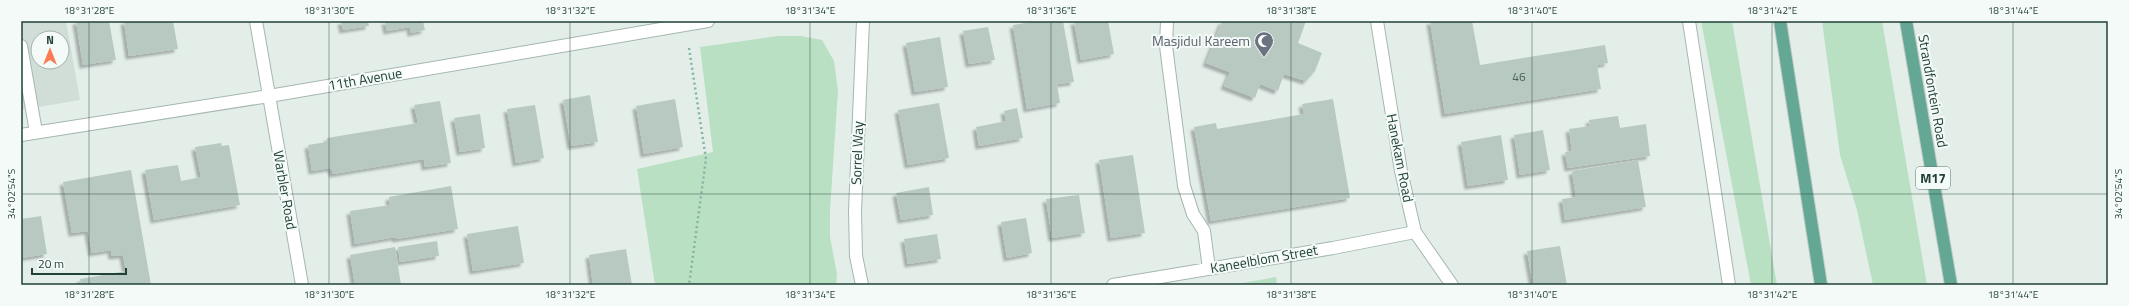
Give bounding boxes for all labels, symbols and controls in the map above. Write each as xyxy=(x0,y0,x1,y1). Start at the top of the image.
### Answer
text: 18°31'28"E xyxy=(64,3,115,18)
text: 18°31'30"E xyxy=(304,3,355,18)
text: 18°31'32"E xyxy=(545,3,596,18)
text: 18°31'34"E xyxy=(785,3,836,18)
text: 18°31'36"E xyxy=(1026,3,1077,18)
text: 18°31'38"E xyxy=(1266,3,1317,18)
text: 18°31'40"E xyxy=(1507,3,1558,18)
text: 18°31'42"E xyxy=(1747,3,1798,18)
text: 18°31'44"E xyxy=(1988,3,2039,18)
north arrow xyxy=(30,30,70,70)
place label: Masjidul Kareem xyxy=(1152,30,1250,51)
mosque icon: Masjidul Kareem xyxy=(1253,30,1275,58)
text: N xyxy=(46,32,54,48)
street label: Strandfontein Road xyxy=(1913,33,1954,149)
street label: 11th Avenue xyxy=(326,62,404,95)
house number: 46 xyxy=(1512,67,1526,86)
street label: Hanekam Road xyxy=(1382,112,1419,204)
street label: Sorrel Way xyxy=(845,120,868,185)
street label: Warbler Road xyxy=(268,149,303,231)
road number: M17 xyxy=(1916,167,1950,189)
text: 34°02'54"S xyxy=(4,169,19,219)
text: 34°02'54"S xyxy=(2111,169,2126,219)
street label: Kaneelblom Street xyxy=(1209,239,1319,278)
scale bar xyxy=(32,250,126,276)
text: 20 m xyxy=(38,254,64,273)
text: 18°31'28"E xyxy=(64,287,115,302)
text: 18°31'30"E xyxy=(304,287,355,302)
text: 18°31'32"E xyxy=(545,287,596,302)
text: 18°31'34"E xyxy=(785,287,836,302)
text: 18°31'36"E xyxy=(1026,287,1077,302)
text: 18°31'38"E xyxy=(1266,287,1317,302)
text: 18°31'40"E xyxy=(1507,287,1558,302)
text: 18°31'42"E xyxy=(1747,287,1798,302)
text: 18°31'44"E xyxy=(1988,287,2039,302)

